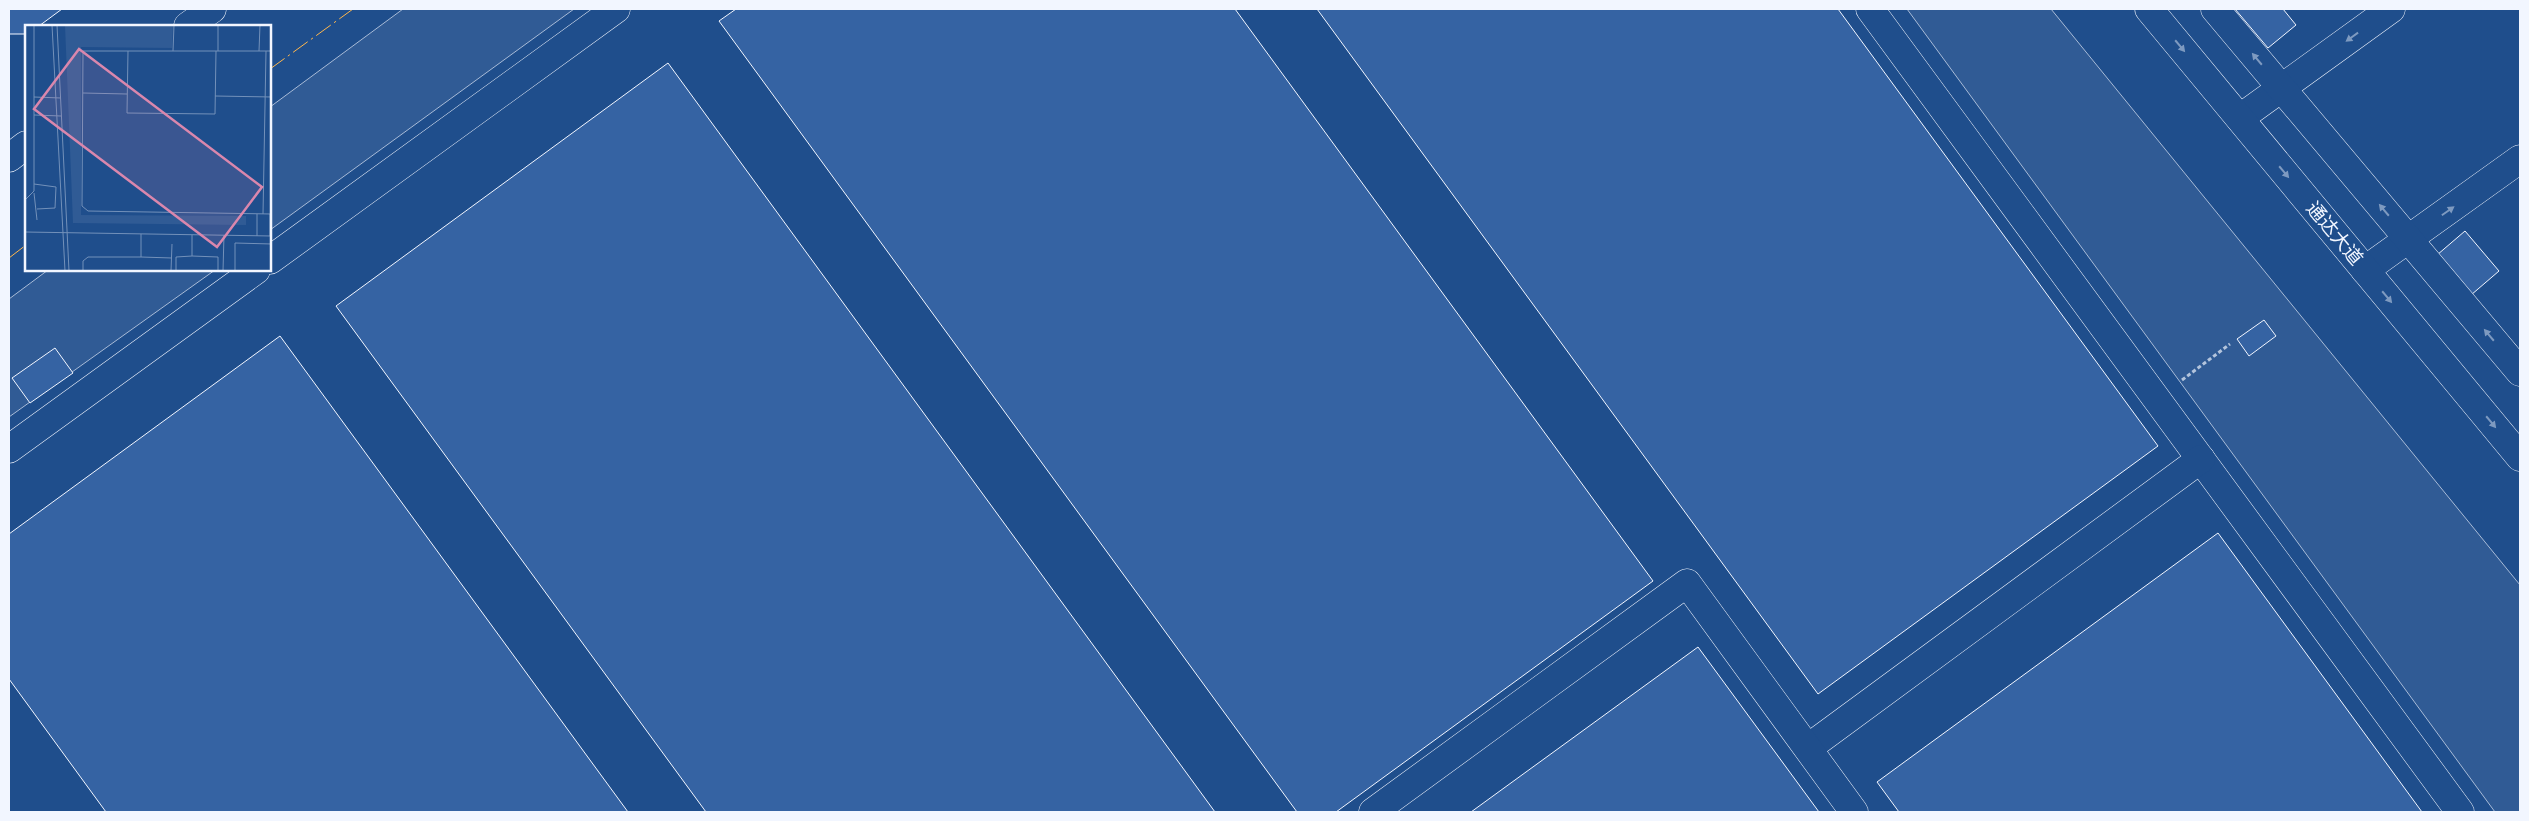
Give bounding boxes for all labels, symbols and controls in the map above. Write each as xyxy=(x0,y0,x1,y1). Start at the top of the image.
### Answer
inset map xyxy=(25,25,271,271)
one-way arrow xyxy=(2345,32,2359,42)
one-way arrow xyxy=(2175,40,2186,53)
one-way arrow xyxy=(2252,53,2263,66)
one-way arrow xyxy=(2278,165,2289,178)
street label: 通达大道 xyxy=(2302,196,2369,269)
one-way arrow xyxy=(2379,204,2390,217)
one-way arrow xyxy=(2441,206,2455,216)
one-way arrow xyxy=(2382,290,2393,303)
one-way arrow xyxy=(2483,329,2495,341)
one-way arrow xyxy=(2485,416,2496,428)

